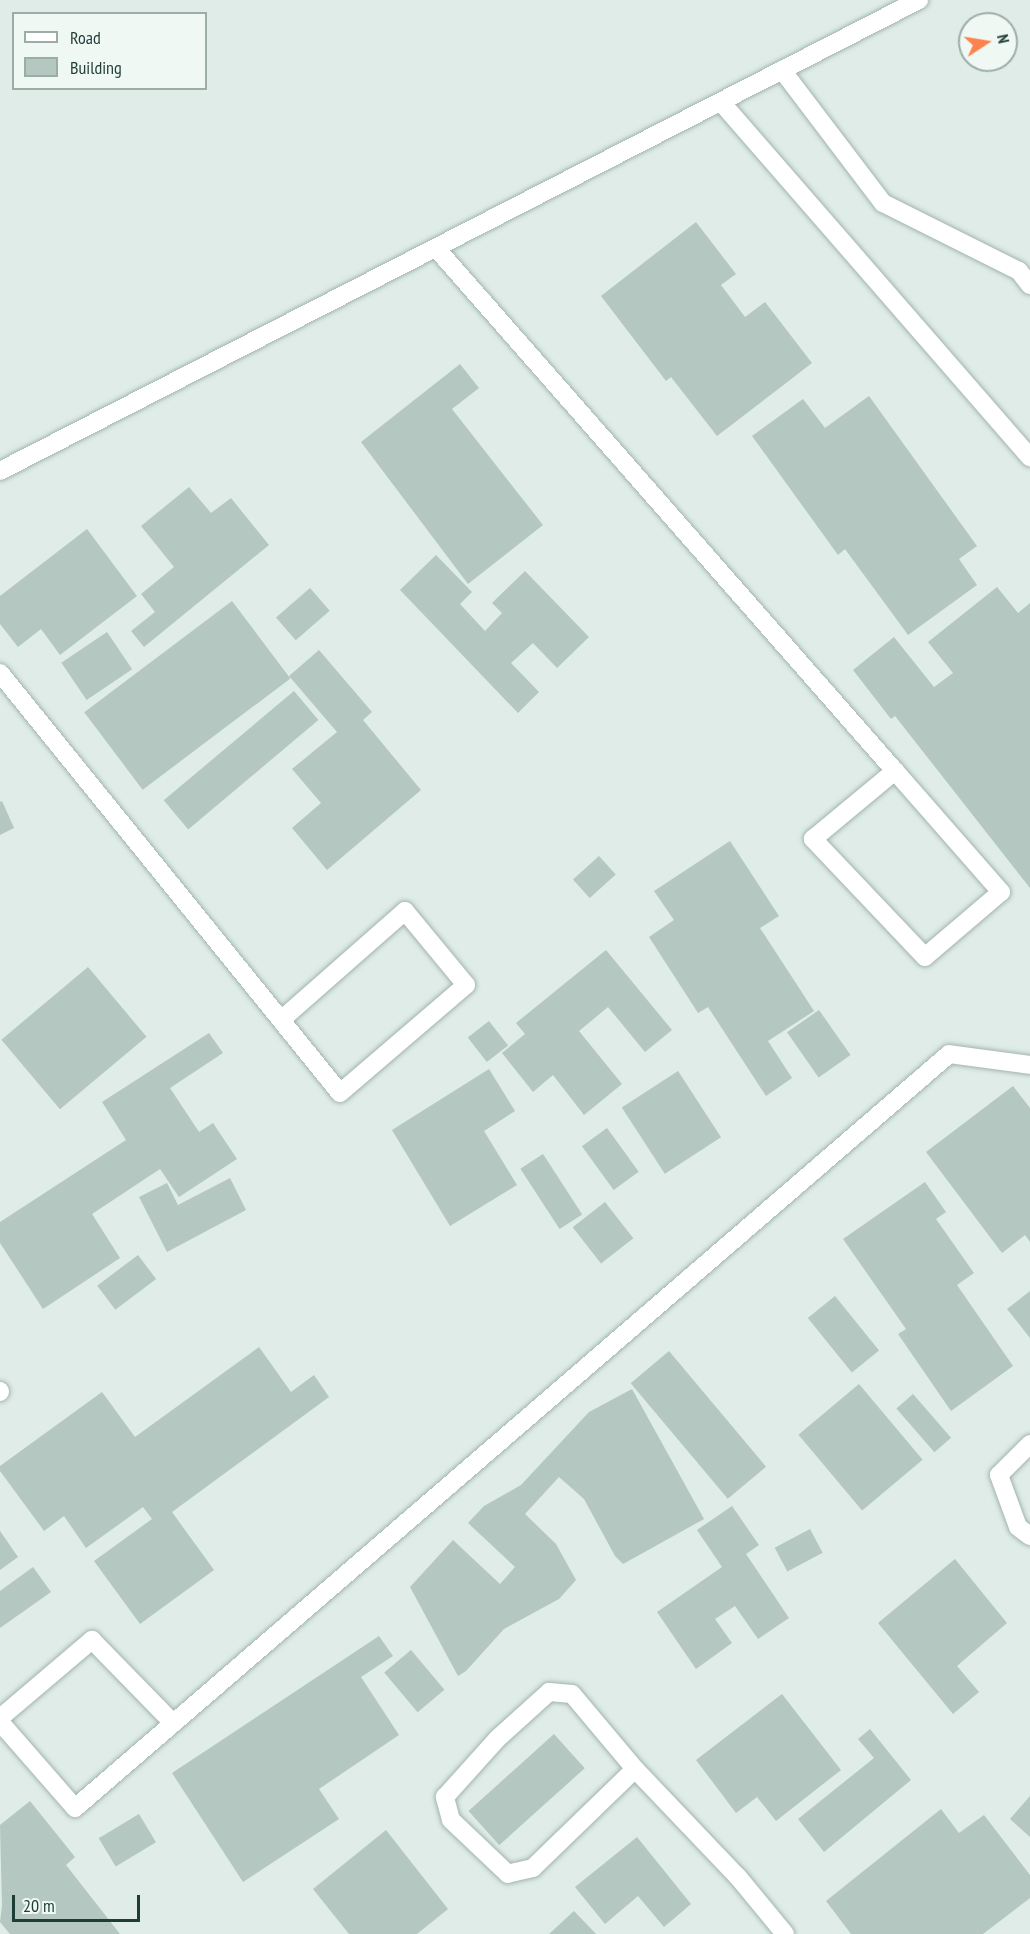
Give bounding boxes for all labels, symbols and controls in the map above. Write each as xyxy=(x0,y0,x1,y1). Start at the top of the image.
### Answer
legend xyxy=(12,12,207,90)
north arrow xyxy=(958,12,1018,72)
text: Road xyxy=(70,26,101,49)
text: N xyxy=(993,32,1014,45)
text: Building xyxy=(70,56,122,79)
scale bar xyxy=(15,1883,142,1921)
text: 20 m xyxy=(23,1894,55,1917)

